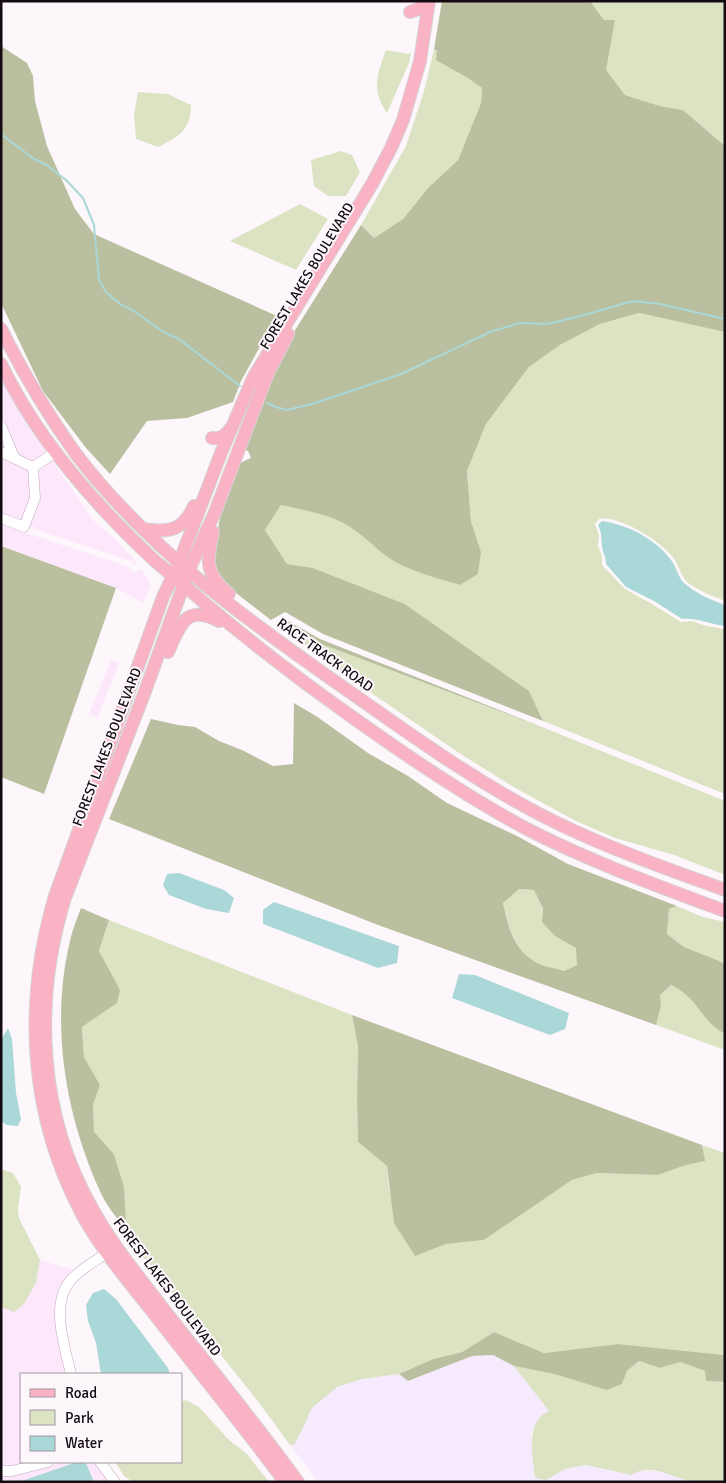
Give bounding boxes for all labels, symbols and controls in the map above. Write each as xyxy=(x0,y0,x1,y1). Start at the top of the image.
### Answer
street label: FOREST LAKES BOULEVARD xyxy=(256,199,358,353)
street label: RACE TRACK ROAD xyxy=(274,614,376,696)
street label: FOREST LAKES BOULEVARD xyxy=(69,665,145,829)
street label: FOREST LAKES BOULEVARD xyxy=(110,1215,224,1359)
legend xyxy=(20,1373,182,1463)
text: Road xyxy=(65,1384,97,1402)
text: Park xyxy=(65,1409,94,1427)
text: Water xyxy=(65,1434,103,1452)

